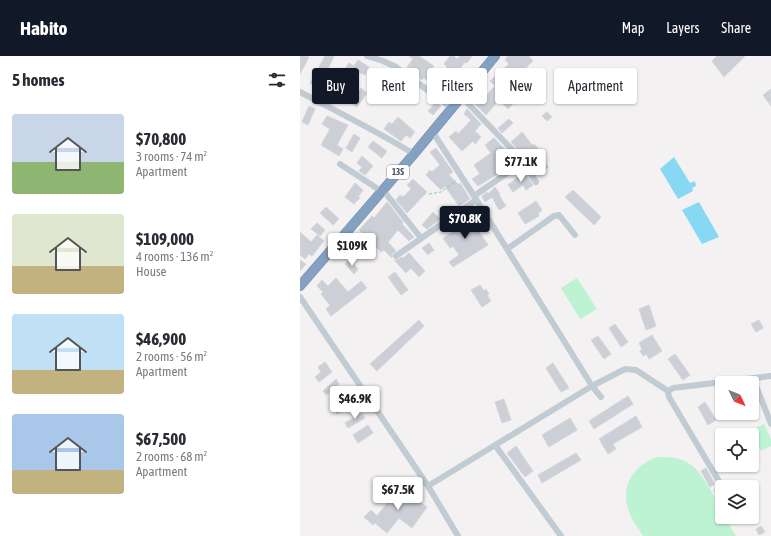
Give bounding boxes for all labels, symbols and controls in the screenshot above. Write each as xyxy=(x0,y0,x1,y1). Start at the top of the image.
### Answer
text: Habito xyxy=(20,17,67,39)
text: Map xyxy=(622,20,644,36)
text: Layers xyxy=(666,20,699,36)
text: Share xyxy=(721,20,751,36)
chip: Buy xyxy=(312,68,359,104)
chip: Rent xyxy=(367,68,419,104)
chip: Filters xyxy=(427,68,487,104)
chip: New xyxy=(495,68,546,104)
chip: Apartment xyxy=(554,68,637,104)
icon: filters xyxy=(266,69,288,91)
text: 5 homes xyxy=(12,70,65,90)
text: $70,800 xyxy=(136,129,186,149)
icon: home xyxy=(44,130,92,178)
text: 3 rooms · 74 m² xyxy=(136,149,207,164)
pin: $77.1K xyxy=(488,149,554,183)
text: $77.1K xyxy=(505,154,537,169)
text: Apartment xyxy=(136,164,187,179)
road number: 13S xyxy=(387,165,409,179)
pin: $70.8K xyxy=(432,206,498,240)
text: $70.8K xyxy=(449,211,481,226)
text: $109,000 xyxy=(136,229,194,249)
icon: home xyxy=(44,230,92,278)
pin: $109K xyxy=(324,233,380,267)
text: $109K xyxy=(337,238,367,253)
text: 4 rooms · 136 m² xyxy=(136,249,213,264)
text: House xyxy=(136,264,166,279)
text: $46,900 xyxy=(136,329,186,349)
icon: home xyxy=(44,330,92,378)
text: 2 rooms · 56 m² xyxy=(136,349,207,364)
text: Apartment xyxy=(136,364,187,379)
north arrow xyxy=(715,376,759,420)
map controls xyxy=(715,376,759,524)
pin: $46.9K xyxy=(322,386,388,420)
text: $46.9K xyxy=(339,391,371,406)
button: locate xyxy=(715,428,759,472)
text: $67,500 xyxy=(136,429,186,449)
icon: home xyxy=(44,430,92,478)
text: 2 rooms · 68 m² xyxy=(136,449,207,464)
text: Apartment xyxy=(136,464,187,479)
pin: $67.5K xyxy=(365,477,431,511)
button: layers xyxy=(715,480,759,524)
text: $67.5K xyxy=(382,482,414,497)

